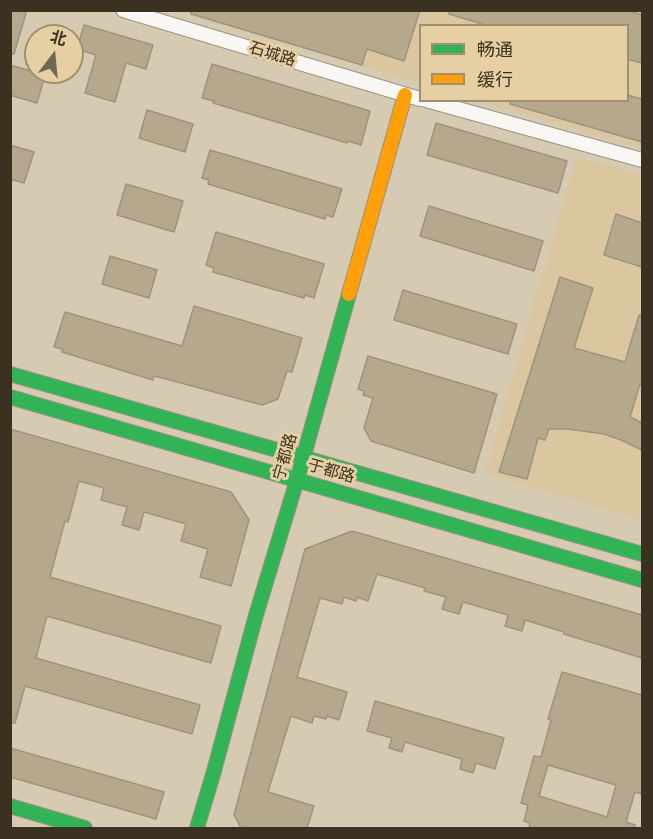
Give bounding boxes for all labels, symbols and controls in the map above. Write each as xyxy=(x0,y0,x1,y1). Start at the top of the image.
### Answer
north arrow xyxy=(24,24,84,84)
legend xyxy=(419,24,629,102)
text: 北 xyxy=(48,25,69,51)
text: 畅通 xyxy=(477,37,513,62)
street label: 石城路 xyxy=(246,39,298,71)
text: 缓行 xyxy=(477,67,513,92)
street label: 宁都路 xyxy=(270,431,302,483)
street label: 于都路 xyxy=(305,456,357,488)

